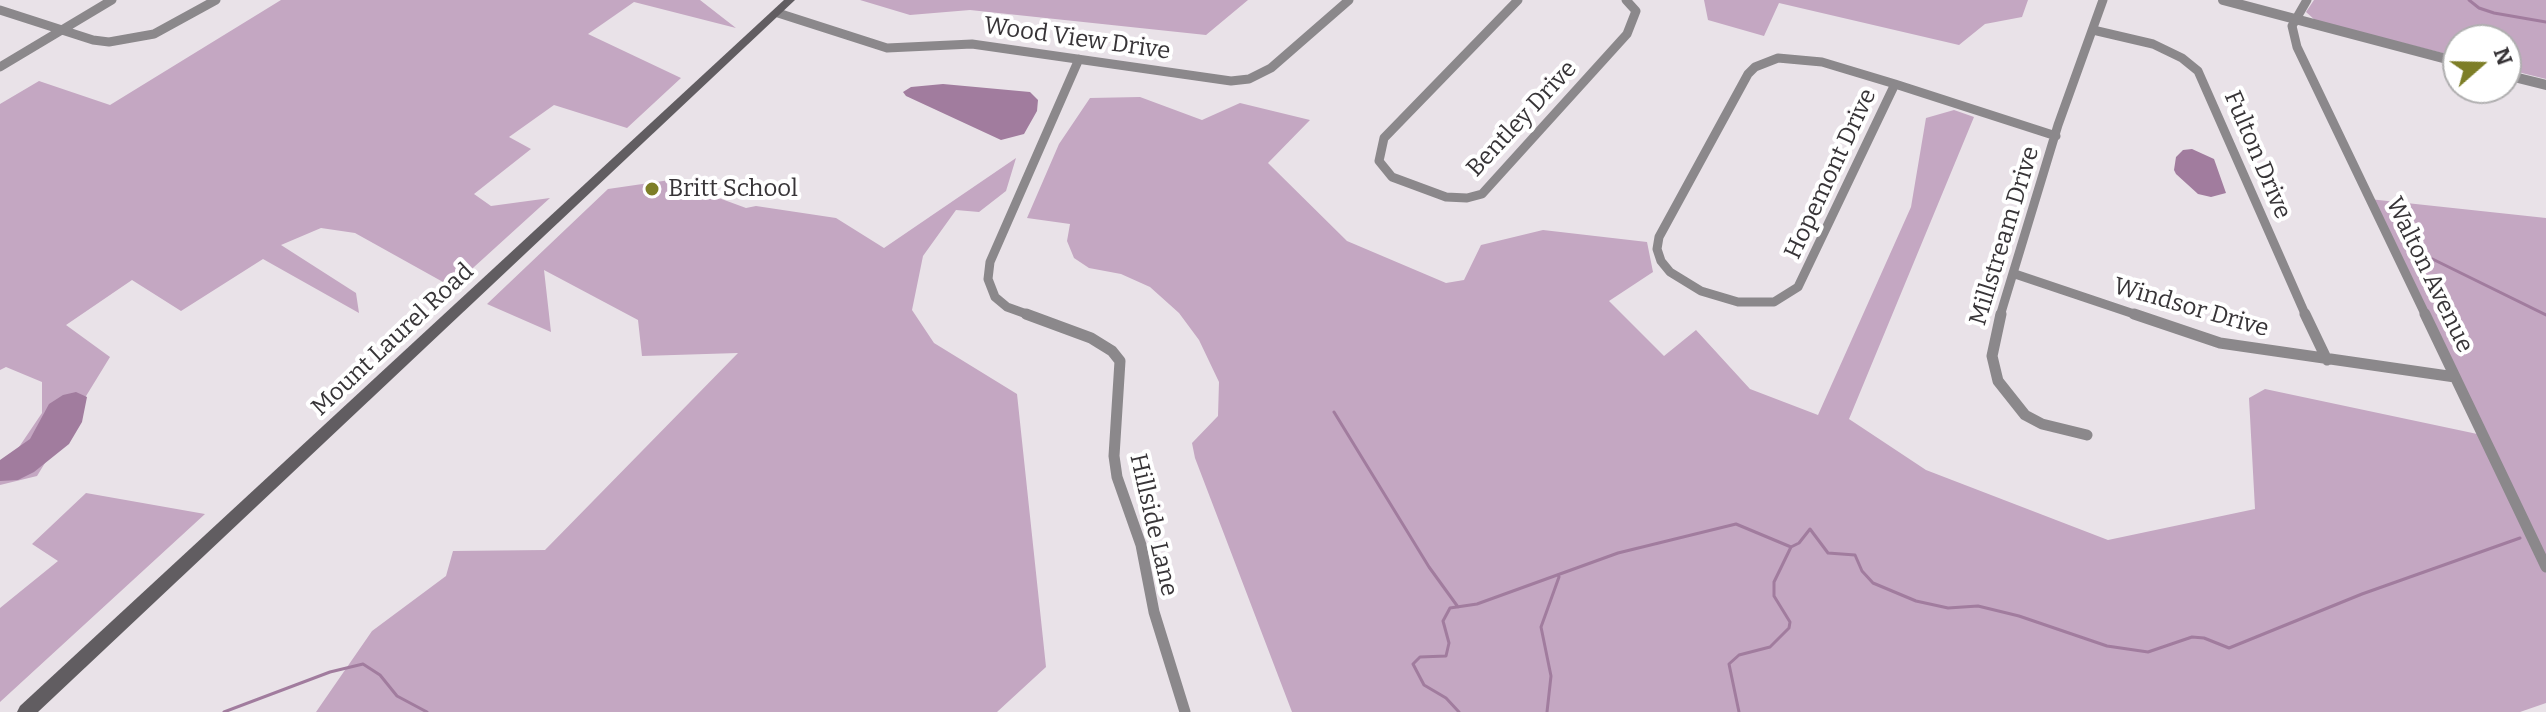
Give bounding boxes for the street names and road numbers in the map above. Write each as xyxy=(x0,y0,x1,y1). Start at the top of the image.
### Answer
street label: Wood View Drive xyxy=(982,12,1172,66)
street label: Bentley Drive xyxy=(1461,55,1583,183)
street label: Hopemont Drive xyxy=(1779,84,1883,264)
street label: Fulton Drive xyxy=(2217,87,2297,223)
street label: Millstream Drive xyxy=(1964,143,2046,329)
street label: Walton Avenue xyxy=(2379,193,2479,357)
street label: Mount Laurel Road xyxy=(306,258,480,422)
street label: Windsor Drive xyxy=(2110,272,2272,344)
street label: Hillside Lane xyxy=(1123,451,1183,599)

